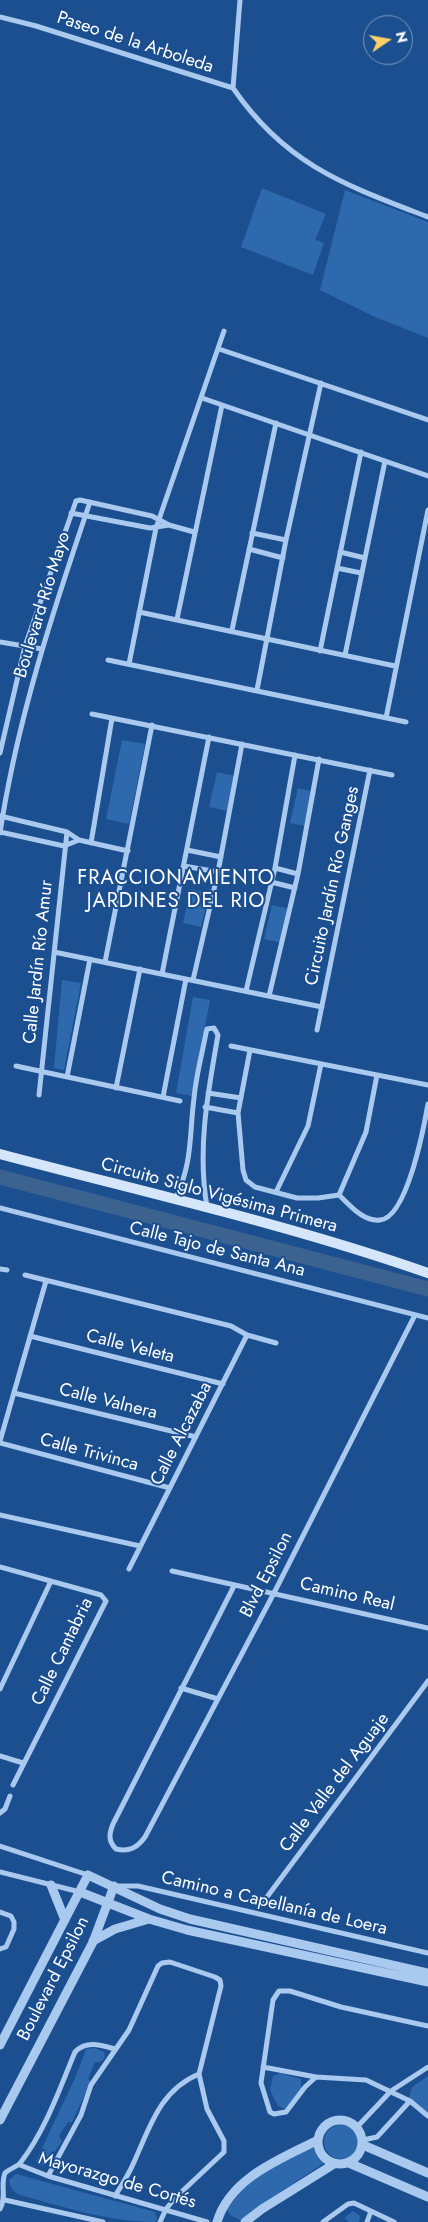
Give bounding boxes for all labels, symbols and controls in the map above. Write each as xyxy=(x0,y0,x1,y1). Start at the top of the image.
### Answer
street label: Paseo de la Arboleda xyxy=(54,7,216,79)
north arrow xyxy=(363,15,413,65)
text: N xyxy=(391,30,413,45)
street label: Boulevard Río Mayo xyxy=(11,529,75,681)
street label: Circuito Jardín Río Ganges xyxy=(301,784,365,988)
district label: FRACCIONAMIENTO JARDINES DEL RIO xyxy=(75,867,277,914)
street label: Calle Jardín Río Amur xyxy=(20,879,58,1045)
street label: Circuito Siglo Vigésima Primera xyxy=(98,1154,340,1238)
street label: Calle Tajo de Santa Ana xyxy=(127,1218,307,1282)
street label: Calle Veleta xyxy=(84,1326,176,1368)
street label: Calle Valnera xyxy=(57,1379,159,1425)
street label: Calle Alcazaba xyxy=(147,1379,217,1489)
street label: Calle Trivinca xyxy=(37,1429,141,1477)
street label: Blvd Epsilon xyxy=(236,1529,298,1621)
street label: Camino Real xyxy=(298,1574,396,1616)
street label: Calle Cantabria xyxy=(28,1595,98,1709)
street label: Calle Valle del Aguaje xyxy=(276,1709,394,1857)
street label: Camino a Capellanía de Loera xyxy=(159,1867,389,1941)
street label: Boulevard Epsilon xyxy=(13,1913,95,2045)
street label: Mayorazgo de Cortés xyxy=(36,2148,198,2214)

